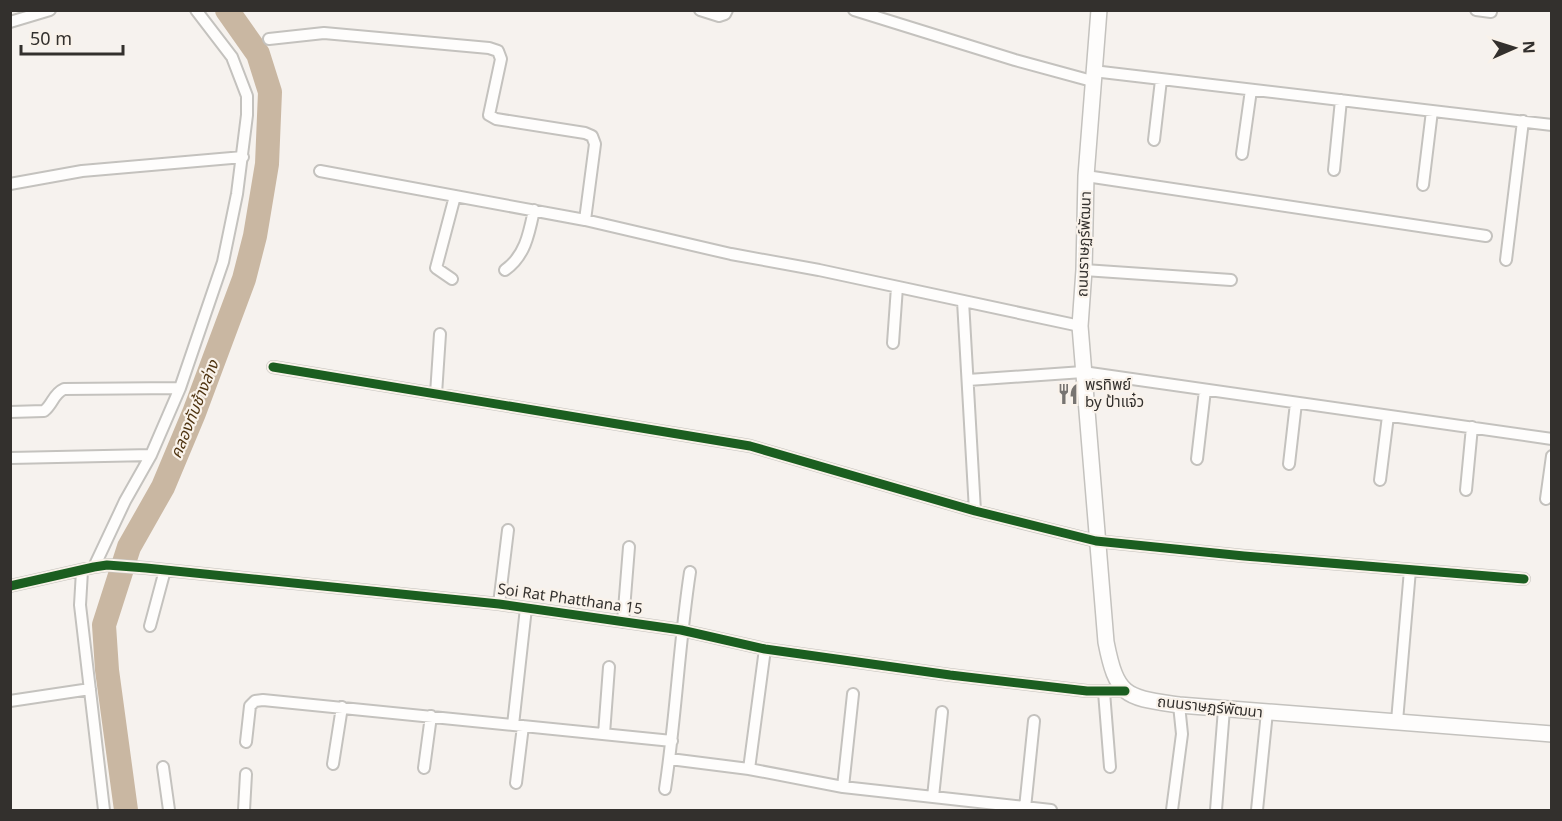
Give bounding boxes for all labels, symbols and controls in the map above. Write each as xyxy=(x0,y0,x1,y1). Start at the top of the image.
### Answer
scale bar xyxy=(21,18,123,56)
north arrow xyxy=(1484,18,1544,78)
text: 50 m xyxy=(30,26,72,50)
text: N xyxy=(1518,40,1540,54)
street label: ถนนราษฏร์พัฒนา xyxy=(1071,191,1095,297)
water label: คลองทับช้างล่าง xyxy=(164,355,224,461)
place label: พรทิพย์ by ป้าแจ๋ว xyxy=(1085,374,1144,411)
restaurant icon: พรทิพย์ by ป้าแจ๋ว xyxy=(1056,382,1080,406)
street label: Soi Rat Phatthana 15 xyxy=(496,578,644,618)
street label: ถนนราษฏร์พัฒนา xyxy=(1156,691,1264,721)

